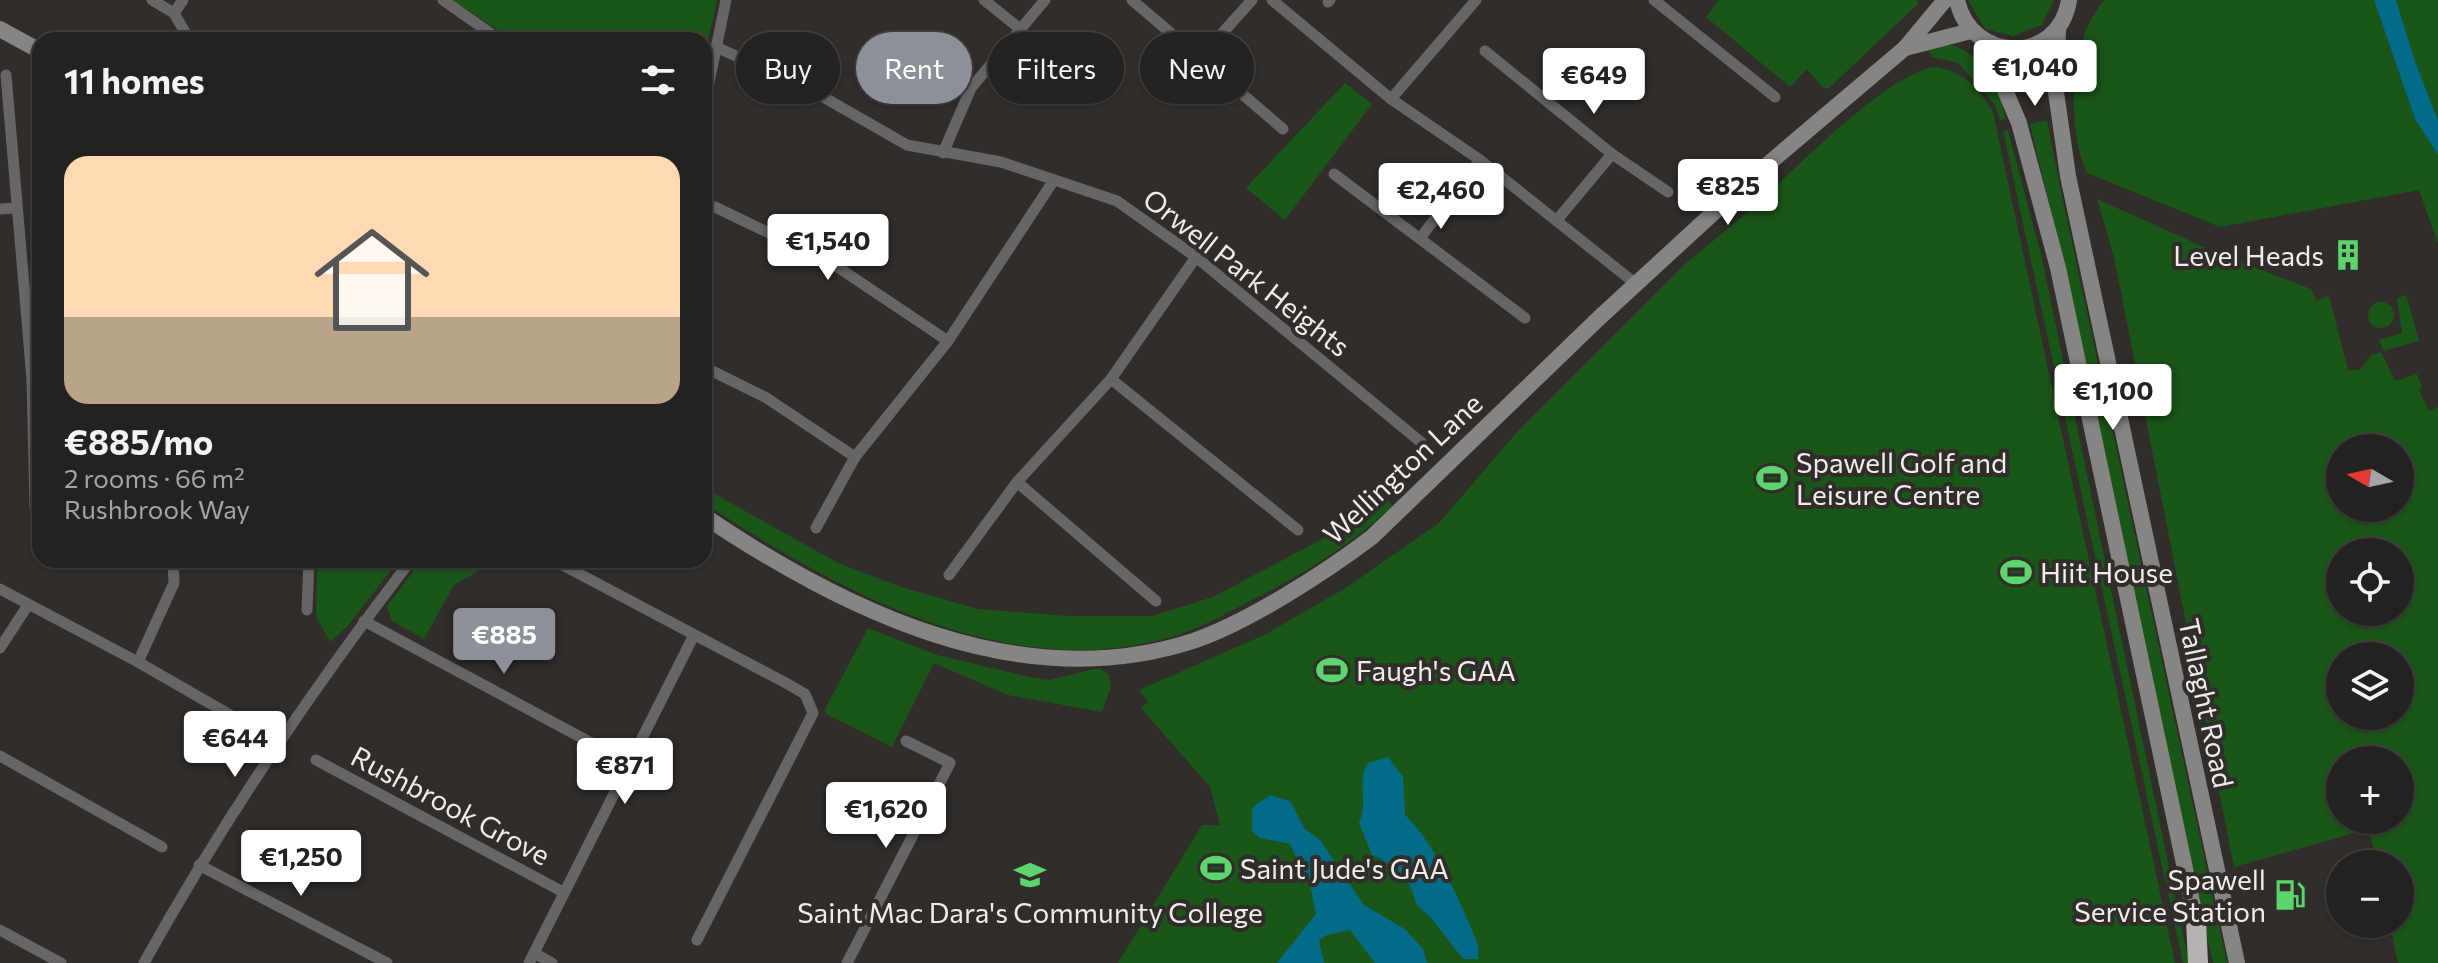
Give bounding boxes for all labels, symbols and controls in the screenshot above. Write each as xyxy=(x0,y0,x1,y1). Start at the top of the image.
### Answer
chip: Buy xyxy=(736,32,840,104)
chip: Rent xyxy=(856,32,972,104)
chip: Filters xyxy=(988,32,1124,104)
chip: New xyxy=(1140,32,1254,104)
pin: €1,040 xyxy=(1970,40,2100,108)
pin: €649 xyxy=(1547,48,1641,116)
text: €1,040 xyxy=(1992,50,2078,81)
icon: filters xyxy=(636,58,680,102)
text: €649 xyxy=(1561,58,1627,89)
text: 11 homes xyxy=(64,59,205,101)
pin: €825 xyxy=(1681,159,1775,227)
pin: €2,460 xyxy=(1376,163,1506,231)
text: €825 xyxy=(1696,169,1760,200)
text: €2,460 xyxy=(1397,173,1485,204)
street label: Orwell Park Heights xyxy=(1137,181,1357,363)
icon: home xyxy=(300,208,444,352)
pin: €1,540 xyxy=(763,214,893,282)
text: €1,540 xyxy=(786,224,870,255)
place label: Level Heads xyxy=(2173,238,2324,272)
building icon: Level Heads xyxy=(2331,238,2365,272)
pin: €1,100 xyxy=(2048,364,2178,432)
text: €1,100 xyxy=(2073,374,2153,405)
street label: Wellington Lane xyxy=(1315,386,1489,550)
text: €885/mo xyxy=(64,420,213,462)
north arrow xyxy=(2326,434,2414,522)
map controls xyxy=(2326,434,2414,938)
place label: Spawell Golf and Leisure Centre xyxy=(1796,445,2007,511)
sports icon: Spawell Golf and Leisure Centre xyxy=(1755,461,1789,495)
text: 2 rooms · 66 m² xyxy=(64,462,245,493)
text: Rushbrook Way xyxy=(64,493,250,524)
button: locate xyxy=(2326,538,2414,626)
sports icon: Hiit House xyxy=(1999,555,2033,589)
place label: Hiit House xyxy=(2040,555,2173,589)
pin: €885 xyxy=(457,608,551,676)
street label: Tallaght Road xyxy=(2172,615,2242,791)
text: €885 xyxy=(471,618,537,649)
button: layers xyxy=(2326,642,2414,730)
sports icon: Faugh's GAA xyxy=(1315,653,1349,687)
place label: Faugh's GAA xyxy=(1356,653,1516,687)
pin: €644 xyxy=(188,711,282,779)
text: €644 xyxy=(202,721,268,752)
street label: Rushbrook Grove xyxy=(346,738,556,872)
pin: €871 xyxy=(578,738,672,806)
button: + xyxy=(2326,746,2414,834)
text: €871 xyxy=(595,748,655,779)
pin: €1,620 xyxy=(821,782,951,850)
text: €1,620 xyxy=(844,792,928,823)
pin: €1,250 xyxy=(236,830,366,898)
text: €1,250 xyxy=(259,840,343,871)
button: − xyxy=(2326,850,2414,938)
sports icon: Saint Jude's GAA xyxy=(1199,851,1233,885)
place label: Saint Jude's GAA xyxy=(1240,851,1449,885)
school or university icon: Saint Mac Dara's Community College xyxy=(1013,858,1047,892)
place label: Spawell Service Station xyxy=(2074,862,2266,928)
fuel station icon: Spawell Service Station xyxy=(2273,878,2307,912)
place label: Saint Mac Dara's Community College xyxy=(797,895,1263,929)

